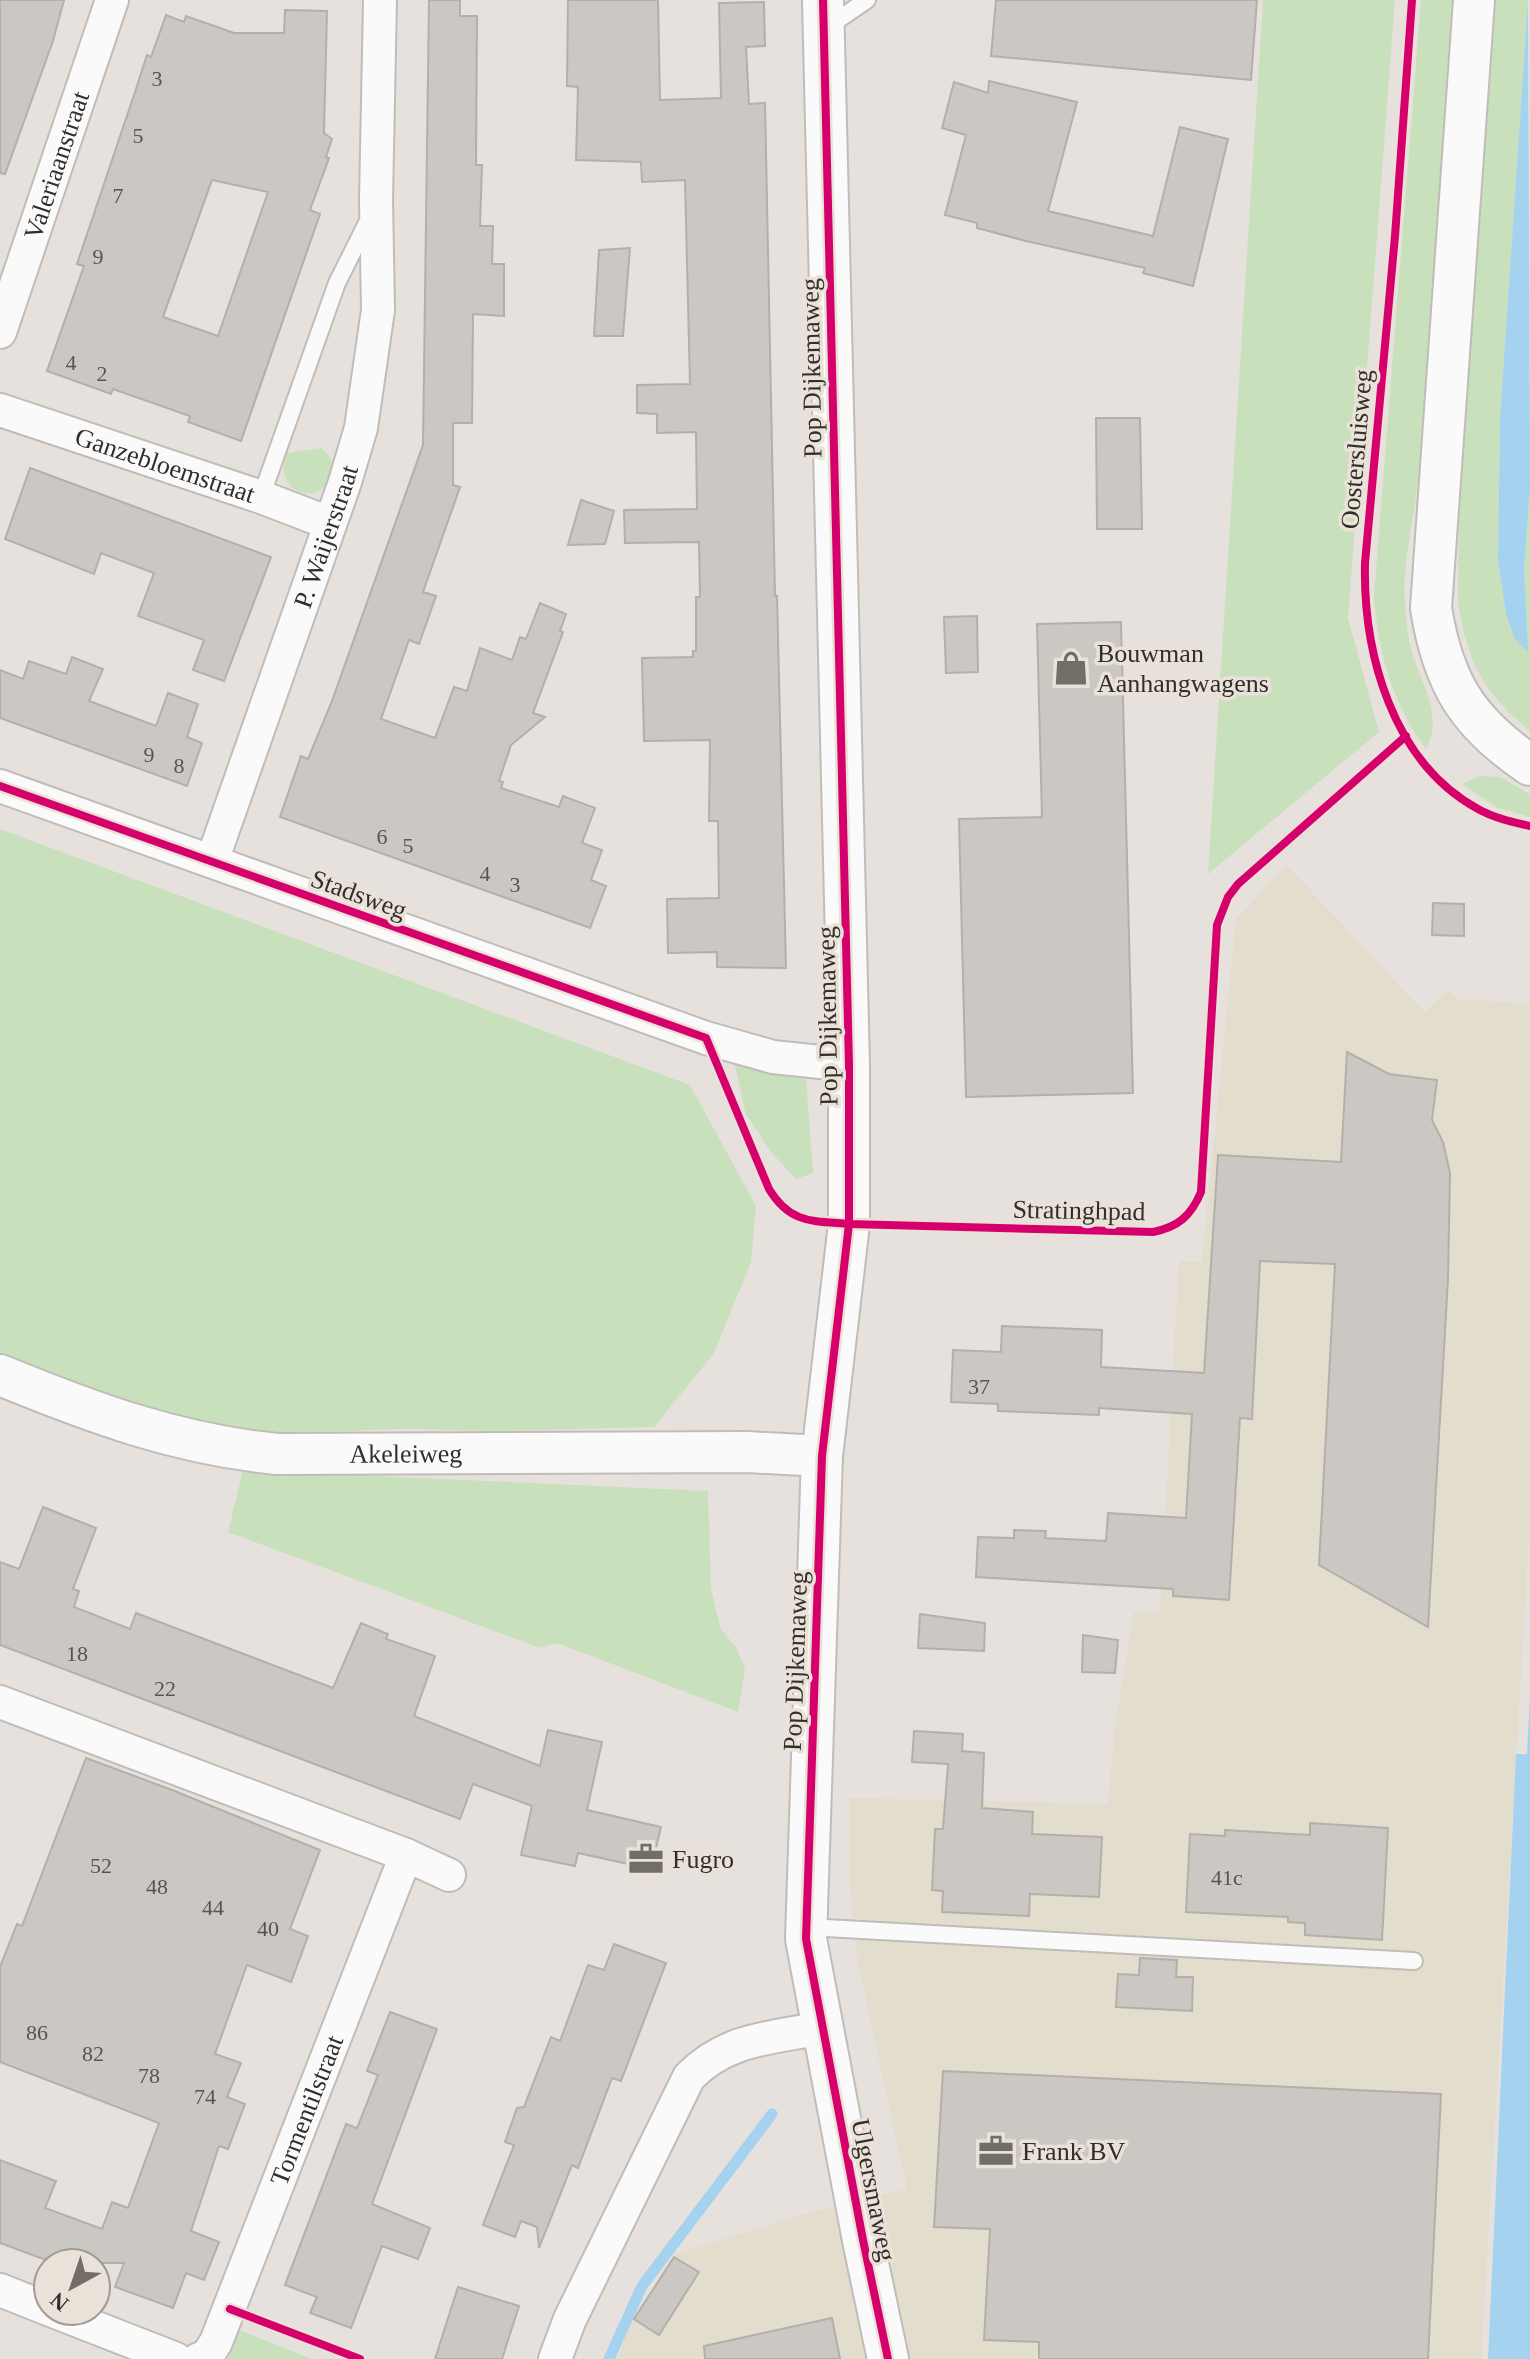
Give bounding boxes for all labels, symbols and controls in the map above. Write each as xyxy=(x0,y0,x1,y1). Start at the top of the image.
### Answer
house number: 3 xyxy=(152,66,163,91)
street label: Valeriaanstraat xyxy=(18,87,95,243)
house number: 5 xyxy=(133,123,144,148)
house number: 7 xyxy=(113,183,124,208)
house number: 9 xyxy=(93,244,104,269)
street label: Pop Dijkemaweg xyxy=(795,278,828,458)
house number: 4 xyxy=(66,350,77,375)
house number: 2 xyxy=(97,361,108,386)
street label: Oostersluisweg xyxy=(1335,368,1378,530)
street label: Ganzebloemstraat xyxy=(71,422,259,509)
street label: P. Waijerstraat xyxy=(288,461,364,612)
place label: Bouwman Aanhangwagens xyxy=(1097,639,1269,698)
shop icon: Bouwman Aanhangwagens xyxy=(1052,649,1090,687)
house number: 9 xyxy=(144,742,155,767)
house number: 8 xyxy=(174,753,185,778)
house number: 6 xyxy=(377,824,388,849)
house number: 5 xyxy=(403,833,414,858)
house number: 4 xyxy=(480,861,491,886)
street label: Stadsweg xyxy=(307,864,411,925)
house number: 3 xyxy=(510,872,521,897)
street label: Pop Dijkemaweg xyxy=(811,926,844,1106)
street label: Stratinghpad xyxy=(1012,1195,1146,1226)
house number: 37 xyxy=(968,1374,990,1399)
street label: Akeleiweg xyxy=(349,1439,462,1469)
street label: Pop Dijkemaweg xyxy=(778,1571,813,1751)
house number: 18 xyxy=(66,1641,88,1666)
house number: 22 xyxy=(154,1676,176,1701)
office icon: Fugro xyxy=(627,1840,665,1878)
place label: Fugro xyxy=(672,1845,734,1874)
house number: 52 xyxy=(90,1853,112,1878)
house number: 41c xyxy=(1211,1865,1243,1890)
house number: 48 xyxy=(146,1874,168,1899)
house number: 44 xyxy=(202,1895,224,1920)
house number: 40 xyxy=(257,1916,279,1941)
house number: 86 xyxy=(26,2020,48,2045)
street label: Tormentilstraat xyxy=(265,2030,350,2189)
house number: 82 xyxy=(82,2041,104,2066)
house number: 78 xyxy=(138,2063,160,2088)
house number: 74 xyxy=(194,2084,216,2109)
street label: Ulgersmaweg xyxy=(845,2116,902,2264)
office icon: Frank BV xyxy=(977,2132,1015,2170)
place label: Frank BV xyxy=(1022,2137,1126,2166)
north arrow xyxy=(32,2247,112,2327)
text: N xyxy=(45,2287,74,2317)

